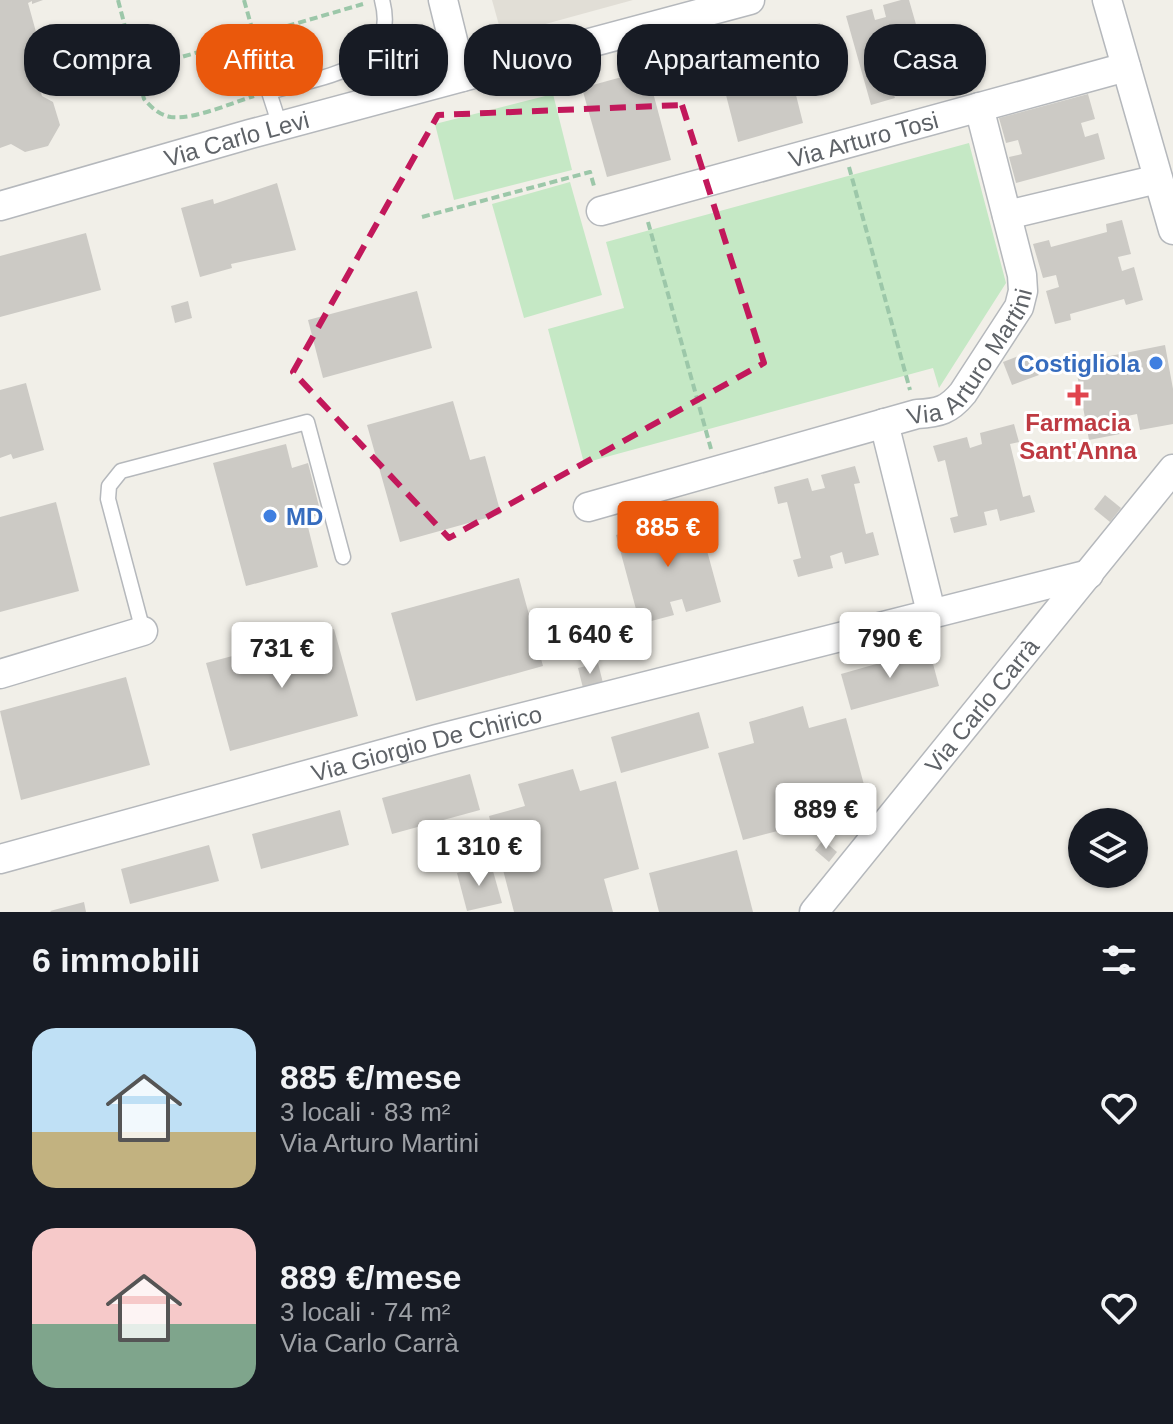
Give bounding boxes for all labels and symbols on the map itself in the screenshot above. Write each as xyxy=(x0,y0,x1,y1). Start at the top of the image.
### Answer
street label: Via Carlo Levi xyxy=(161,105,312,172)
street label: Via Arturo Tosi xyxy=(785,106,941,172)
street label: Via Arturo Martini xyxy=(904,286,1037,430)
place label: Costigliola xyxy=(1017,350,1141,377)
marker: Costigliola xyxy=(1147,354,1165,372)
marker: Farmacia Sant'Anna xyxy=(1069,386,1087,404)
place label: Farmacia Sant'Anna xyxy=(1019,409,1138,464)
pin: 885 € xyxy=(612,501,724,569)
place label: MD xyxy=(286,503,323,530)
marker: MD xyxy=(261,507,279,525)
pin: 1 640 € xyxy=(516,608,664,676)
pin: 790 € xyxy=(834,612,946,680)
pin: 731 € xyxy=(226,622,338,690)
street label: Via Carlo Carrà xyxy=(919,632,1044,778)
street label: Via Giorgio De Chirico xyxy=(308,700,544,786)
pin: 889 € xyxy=(770,783,882,851)
pin: 1 310 € xyxy=(405,820,553,888)

